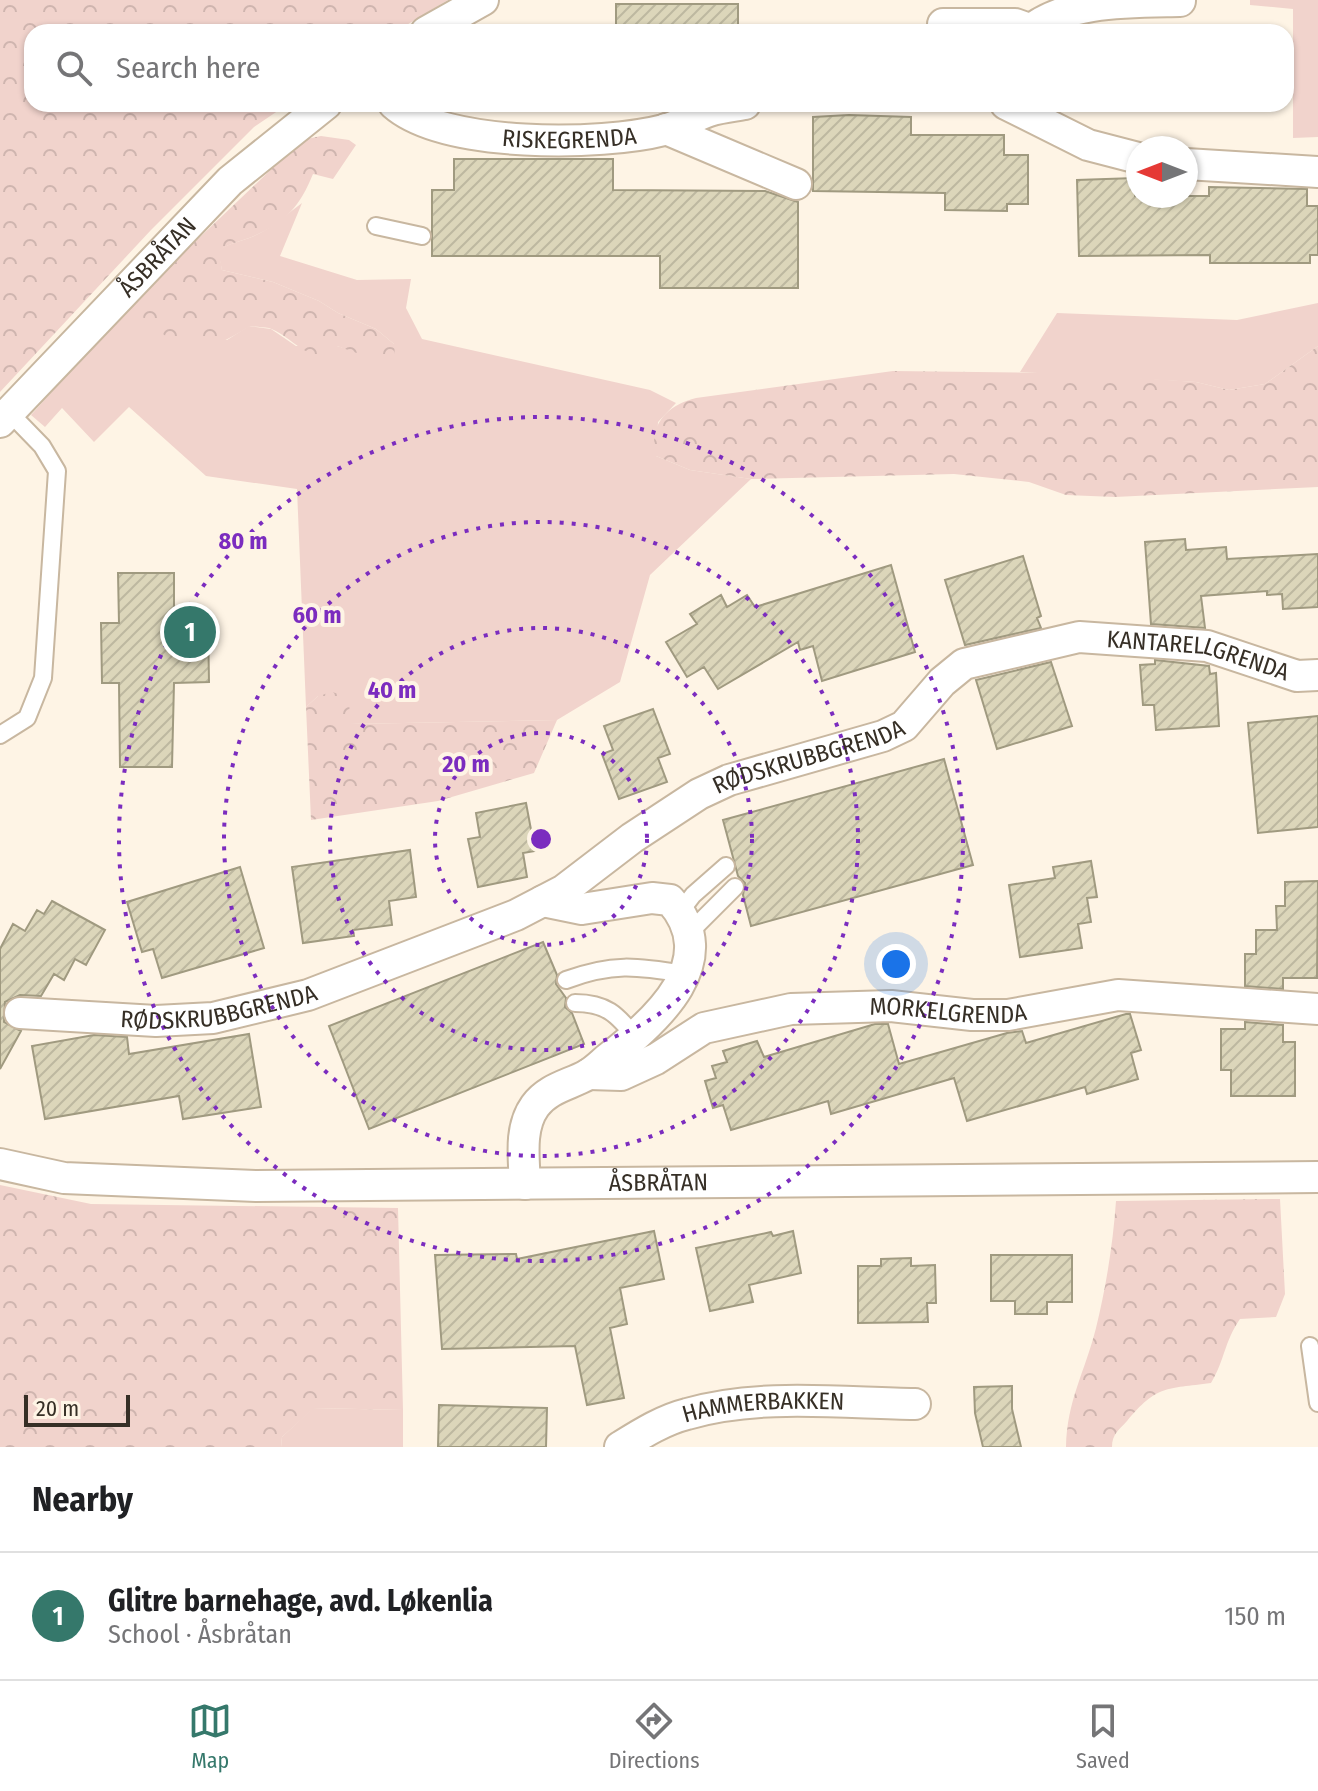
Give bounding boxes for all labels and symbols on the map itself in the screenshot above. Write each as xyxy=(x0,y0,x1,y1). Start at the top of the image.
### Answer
street label: RISKEGRENDA xyxy=(501,121,638,154)
north arrow xyxy=(1126,136,1198,208)
street label: ÅSBRÅTAN xyxy=(112,211,202,303)
text: 80 m xyxy=(218,527,268,555)
text: 60 m xyxy=(293,601,341,629)
pin: 1 xyxy=(164,602,216,662)
street label: KANTARELLGRENDA xyxy=(1106,625,1293,687)
text: 40 m xyxy=(368,676,416,704)
street label: RØDSKRUBBGRENDA xyxy=(708,714,910,800)
text: 20 m xyxy=(441,750,490,778)
centre of rings xyxy=(527,825,555,853)
your location xyxy=(876,944,916,984)
street label: RØDSKRUBBGRENDA xyxy=(120,979,321,1035)
street label: MORKELGRENDA xyxy=(869,992,1029,1029)
street label: ÅSBRÅTAN xyxy=(609,1167,708,1197)
street label: HAMMERBAKKEN xyxy=(679,1387,845,1429)
scale bar xyxy=(24,1391,130,1427)

